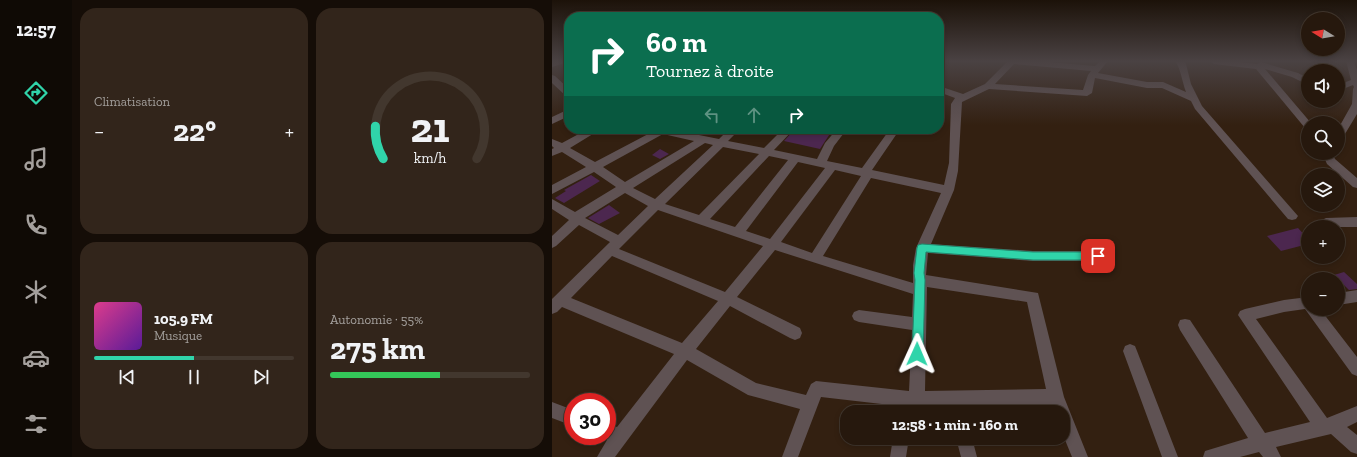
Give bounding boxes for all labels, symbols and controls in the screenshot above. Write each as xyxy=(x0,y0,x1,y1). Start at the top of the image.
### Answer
north arrow xyxy=(1301,12,1345,56)
map controls xyxy=(1301,12,1345,316)
text: 12:57 xyxy=(16,19,56,41)
text: 60 m xyxy=(646,26,707,59)
icon: right xyxy=(580,28,632,80)
text: Tournez à droite xyxy=(646,60,774,82)
button: sound xyxy=(1301,64,1345,108)
icon: directions xyxy=(22,79,50,107)
text: Climatisation xyxy=(94,94,170,109)
text: 21 xyxy=(410,103,450,153)
icon: left xyxy=(701,104,723,126)
icon: ahead xyxy=(743,104,765,126)
icon: right xyxy=(785,104,807,126)
text: 22° xyxy=(173,113,216,149)
button: search xyxy=(1301,116,1345,160)
text: − xyxy=(94,118,104,145)
text: + xyxy=(285,118,294,145)
icon: music xyxy=(22,145,50,173)
text: km/h xyxy=(414,149,446,166)
button: layers xyxy=(1301,168,1345,212)
icon: phone xyxy=(22,211,50,239)
button: + xyxy=(1301,220,1345,264)
pin xyxy=(1081,239,1115,273)
icon: arrive xyxy=(1087,245,1109,267)
button: − xyxy=(1301,272,1345,316)
icon: climate xyxy=(22,278,50,306)
text: 105.9 FM xyxy=(154,310,213,328)
text: Autonomie · 55% xyxy=(330,312,423,327)
text: Musique xyxy=(154,328,202,343)
text: 275 km xyxy=(330,331,425,367)
position arrow xyxy=(896,333,938,375)
icon: car xyxy=(22,344,50,372)
icon: previous xyxy=(116,366,138,388)
icon: pause xyxy=(183,366,205,388)
icon: next xyxy=(250,366,272,388)
speed limit sign: 30 xyxy=(564,393,616,445)
icon: filters xyxy=(22,410,50,438)
text: 12:58 · 1 min · 160 m xyxy=(892,416,1018,434)

